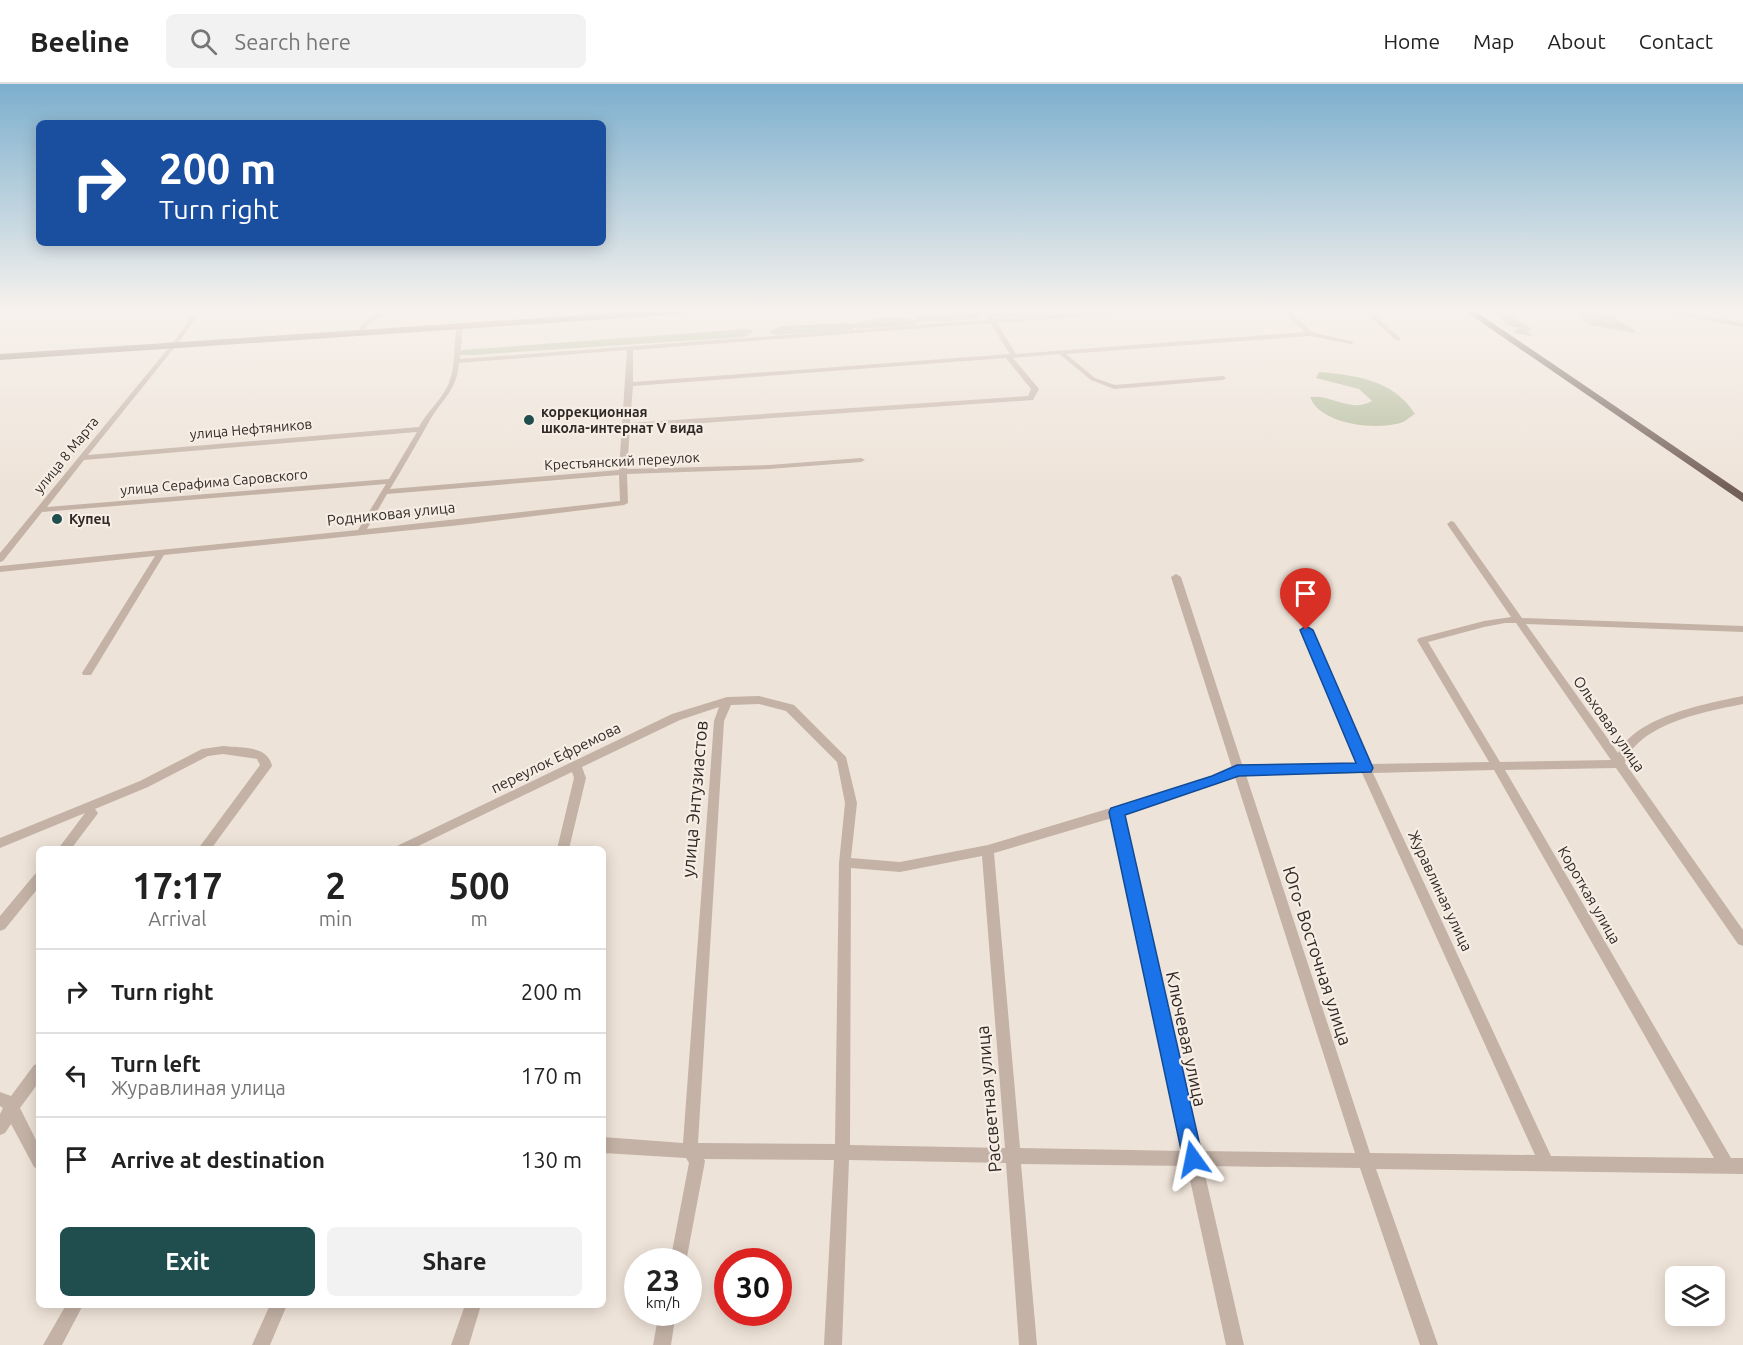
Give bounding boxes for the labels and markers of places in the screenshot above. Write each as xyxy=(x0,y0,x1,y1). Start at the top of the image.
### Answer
place label: коррекционная школа-интернат V вида xyxy=(541,404,703,436)
marker: коррекционная школа-интернат V вида xyxy=(522,413,536,427)
place label: Купец xyxy=(69,511,111,527)
marker: Купец xyxy=(50,512,64,526)
pin xyxy=(1280,568,1331,630)

